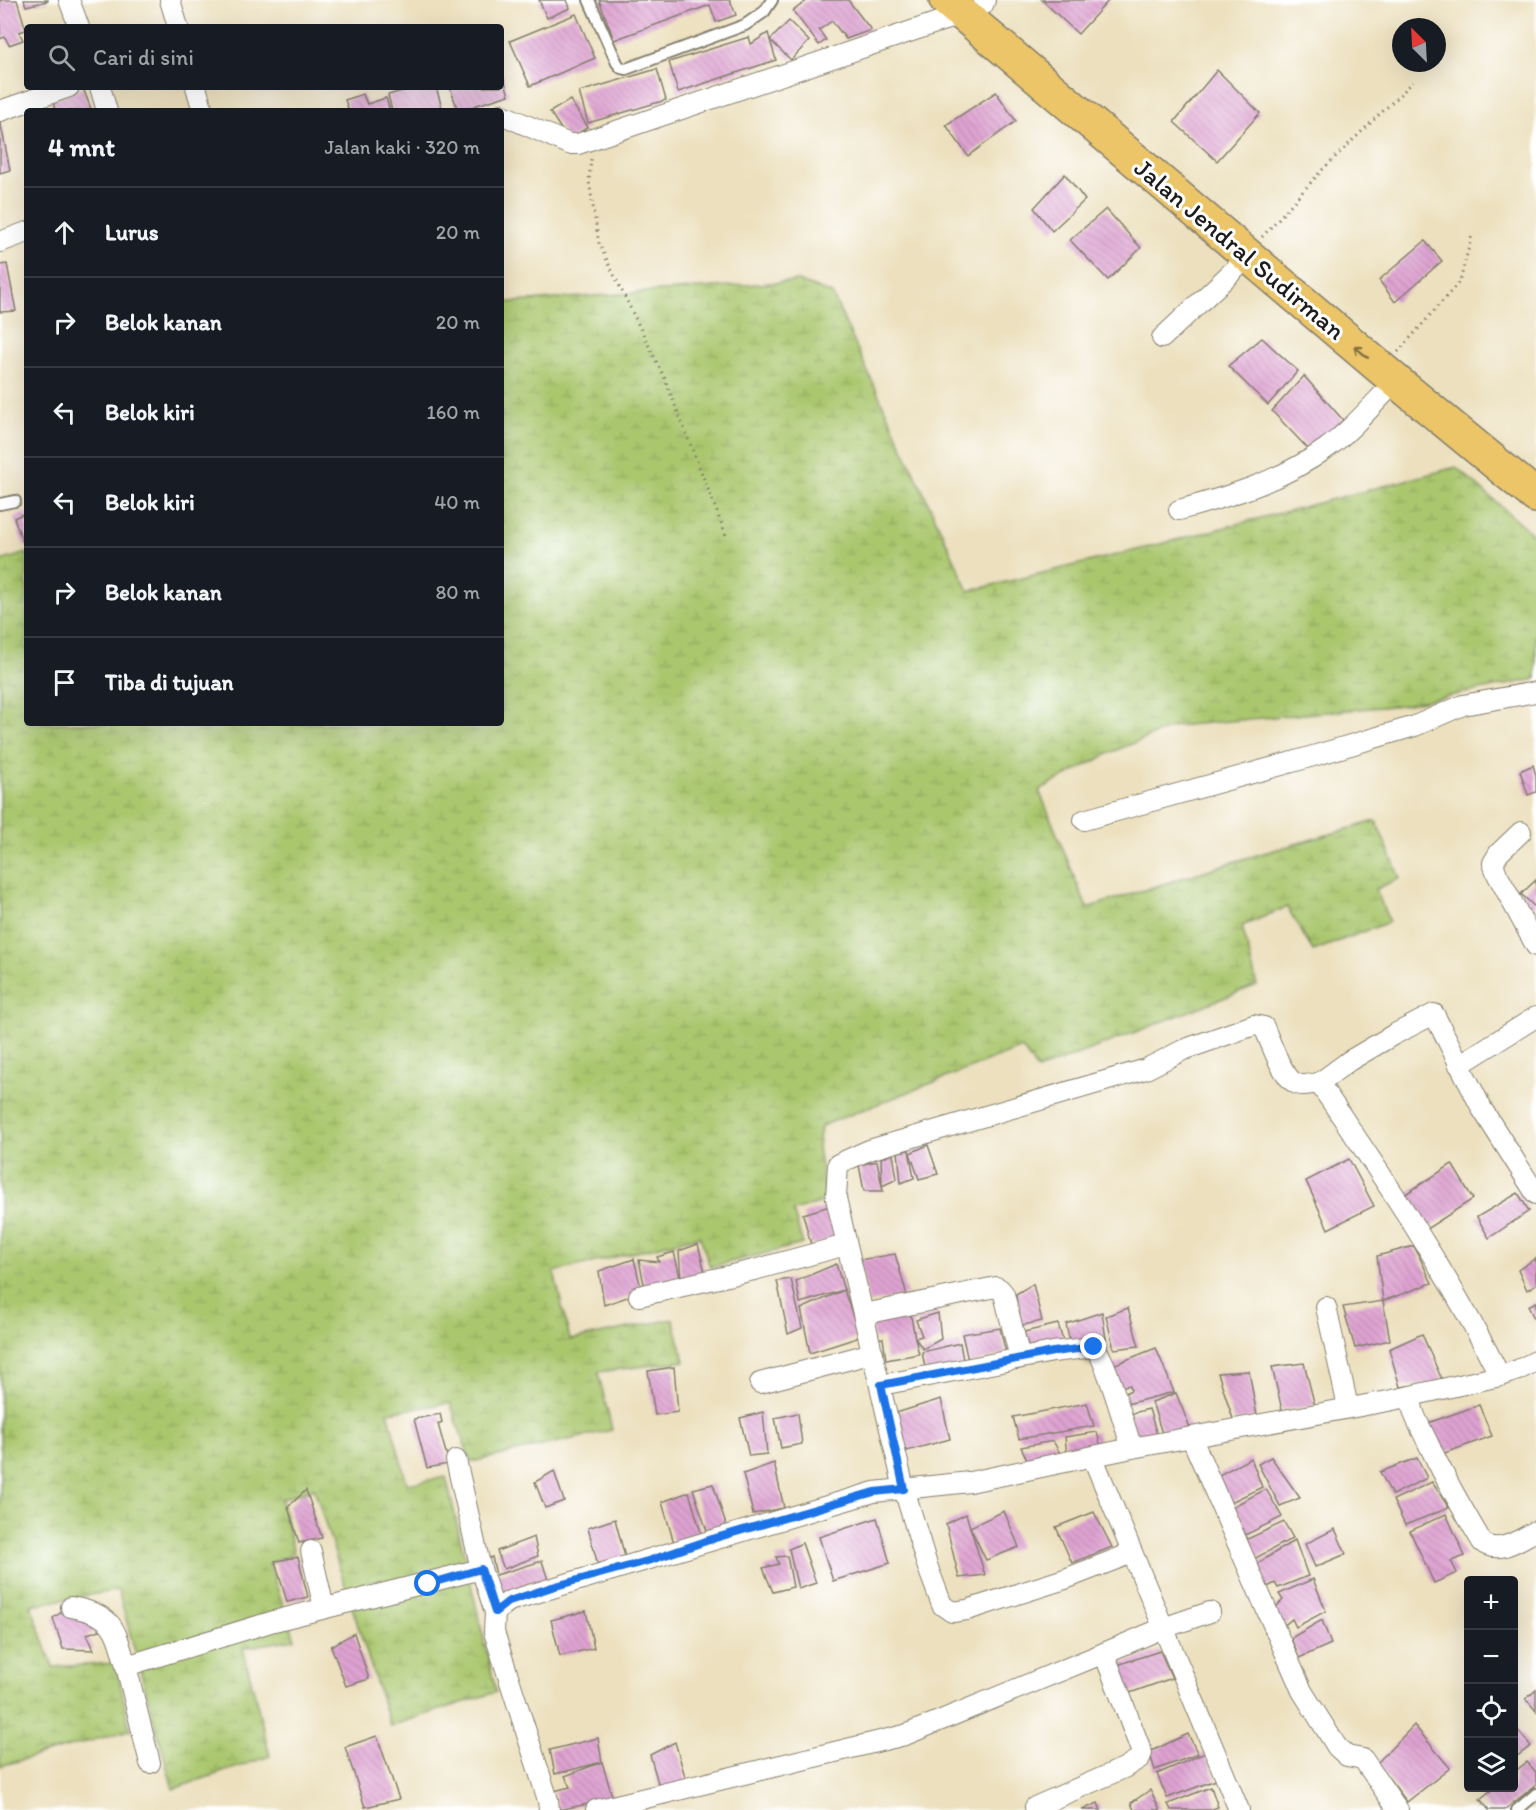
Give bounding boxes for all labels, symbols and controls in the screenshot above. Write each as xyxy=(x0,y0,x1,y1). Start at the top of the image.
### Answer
north arrow xyxy=(1392,18,1446,72)
search box xyxy=(24,24,504,90)
icon: search xyxy=(45,41,78,74)
text: Cari di sini xyxy=(93,44,194,71)
text: 4 mnt xyxy=(48,131,115,163)
text: Jalan kaki · 320 m xyxy=(325,135,480,159)
street label: Jalan Jendral Sudirman xyxy=(1128,151,1352,347)
icon: ahead xyxy=(48,216,81,249)
text: Lurus xyxy=(105,219,159,246)
text: 20 m xyxy=(436,220,480,244)
icon: right xyxy=(48,306,81,339)
text: Belok kanan xyxy=(105,309,222,336)
text: 20 m xyxy=(436,310,480,334)
one-way arrow xyxy=(1354,345,1369,359)
icon: left xyxy=(48,396,81,429)
text: Belok kiri xyxy=(105,399,195,426)
text: 160 m xyxy=(427,400,480,424)
icon: left xyxy=(48,486,81,519)
text: Belok kiri xyxy=(105,489,195,516)
text: 40 m xyxy=(434,490,480,514)
icon: right xyxy=(48,576,81,609)
text: Belok kanan xyxy=(105,579,222,606)
text: 80 m xyxy=(435,580,480,604)
icon: arrive xyxy=(48,666,81,699)
text: Tiba di tujuan xyxy=(105,669,234,696)
route end xyxy=(1080,1333,1106,1359)
route start xyxy=(414,1570,440,1596)
map controls xyxy=(1464,1576,1518,1792)
button: + xyxy=(1464,1576,1518,1630)
button: − xyxy=(1464,1630,1518,1684)
button: locate xyxy=(1464,1684,1518,1738)
button: layers xyxy=(1464,1738,1518,1792)

